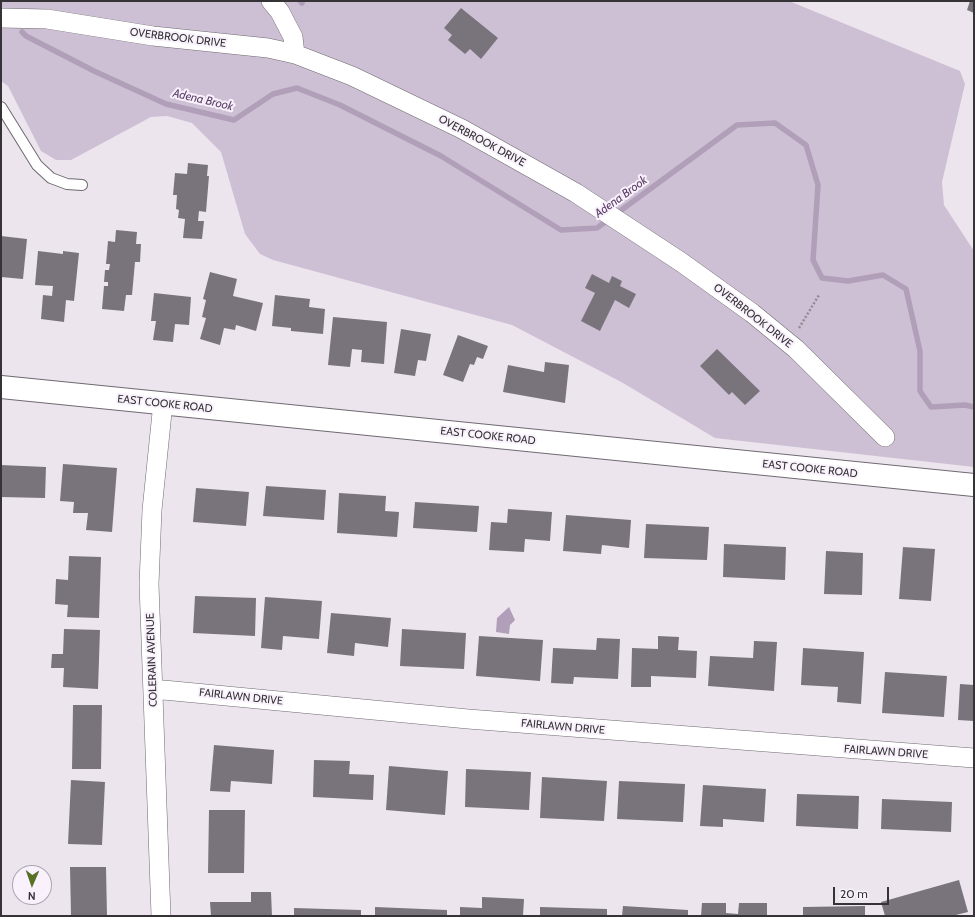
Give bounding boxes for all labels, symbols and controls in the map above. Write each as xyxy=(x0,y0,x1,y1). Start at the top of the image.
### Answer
street label: OVERBROOK DRIVE xyxy=(129,26,227,50)
water label: Adena Brook xyxy=(172,86,234,114)
street label: OVERBROOK DRIVE xyxy=(436,112,528,170)
water label: Adena Brook xyxy=(592,173,650,221)
street label: OVERBROOK DRIVE xyxy=(711,281,795,351)
street label: EAST COOKE ROAD xyxy=(117,392,213,416)
street label: EAST COOKE ROAD xyxy=(440,424,536,448)
street label: EAST COOKE ROAD xyxy=(762,457,858,481)
street label: COLERAIN AVENUE xyxy=(144,613,160,707)
street label: FAIRLAWN DRIVE xyxy=(198,686,284,708)
street label: FAIRLAWN DRIVE xyxy=(521,717,605,737)
street label: FAIRLAWN DRIVE xyxy=(844,742,928,762)
north arrow xyxy=(12,865,52,905)
scale bar xyxy=(835,879,891,905)
text: 20 m xyxy=(840,886,868,901)
text: N xyxy=(27,889,36,903)

